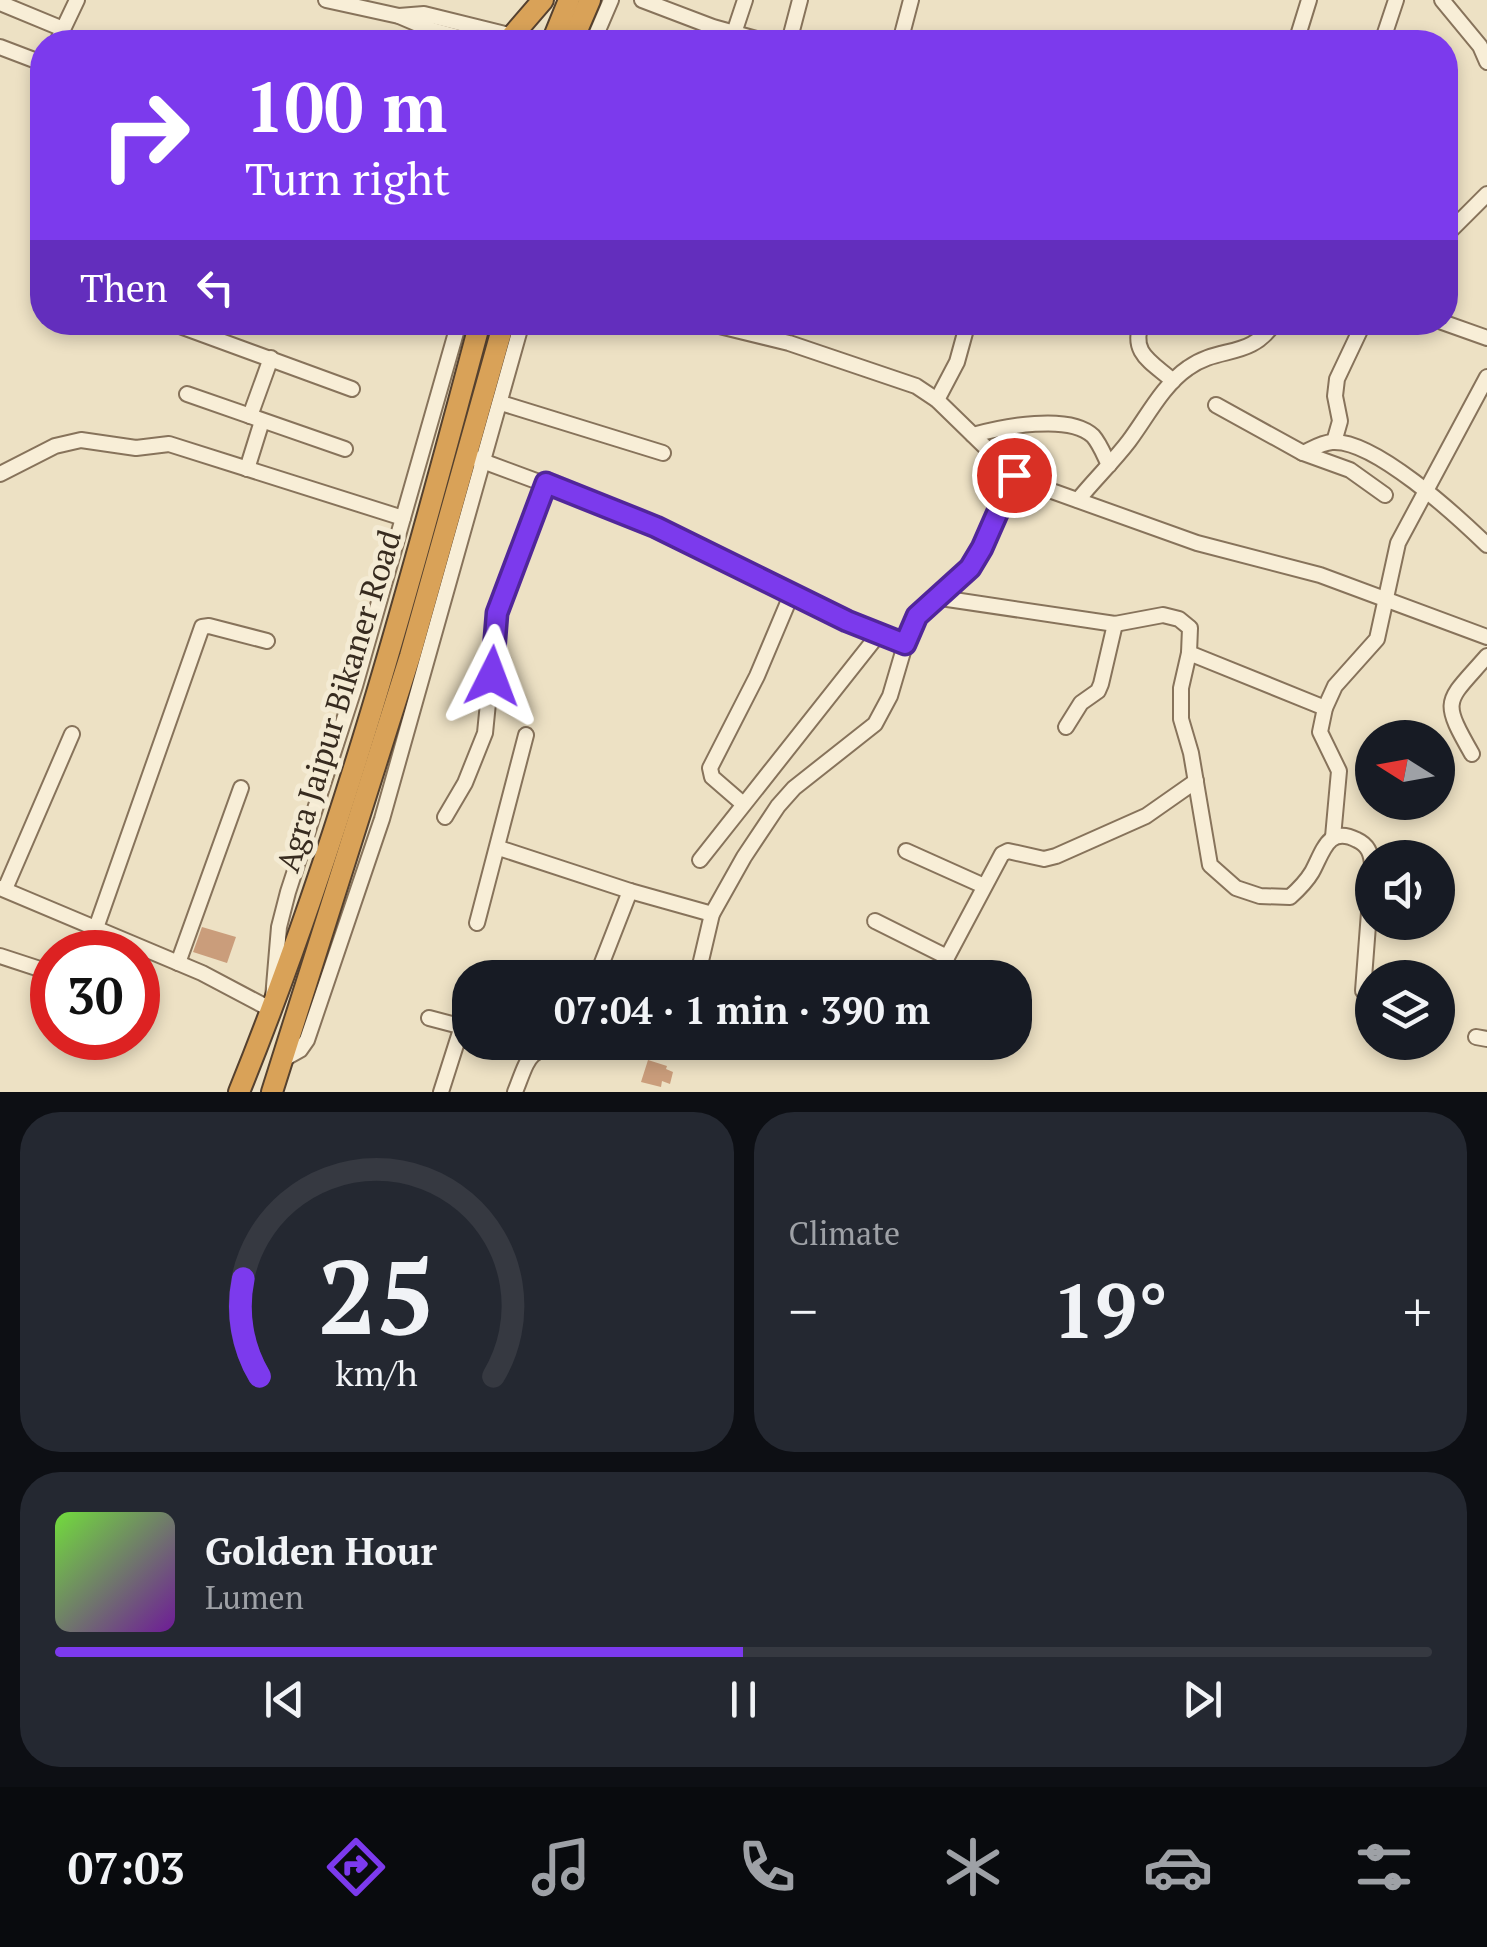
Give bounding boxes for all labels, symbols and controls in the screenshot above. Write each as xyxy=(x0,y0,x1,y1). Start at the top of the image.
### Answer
text: 100 m xyxy=(245,59,447,152)
icon: right xyxy=(80,70,210,200)
text: Turn right xyxy=(245,148,450,208)
icon: left xyxy=(188,260,243,315)
text: Then xyxy=(80,263,168,313)
pin xyxy=(972,433,1057,518)
icon: arrive xyxy=(987,448,1042,503)
street label: Agra Jaipur Bikaner Road xyxy=(266,524,410,877)
position arrow xyxy=(440,624,544,728)
north arrow xyxy=(1355,720,1455,820)
map controls xyxy=(1355,720,1455,1060)
button: sound xyxy=(1355,840,1455,940)
speed limit sign: 30 xyxy=(30,930,160,1060)
button: layers xyxy=(1355,960,1455,1060)
text: 07:04 · 1 min · 390 m xyxy=(554,985,930,1035)
text: Climate xyxy=(789,1212,900,1254)
text: 25 xyxy=(318,1226,436,1364)
text: 19° xyxy=(1052,1260,1168,1359)
text: − xyxy=(789,1274,818,1347)
text: + xyxy=(1403,1274,1432,1347)
text: km/h xyxy=(335,1349,418,1396)
text: Golden Hour xyxy=(205,1526,437,1576)
text: Lumen xyxy=(205,1576,304,1618)
icon: previous xyxy=(257,1672,312,1727)
icon: pause xyxy=(716,1672,771,1727)
icon: next xyxy=(1175,1672,1230,1727)
icon: directions xyxy=(321,1832,391,1902)
icon: music xyxy=(526,1832,596,1902)
icon: phone xyxy=(732,1832,802,1902)
icon: climate xyxy=(938,1832,1008,1902)
icon: car xyxy=(1143,1832,1213,1902)
icon: filters xyxy=(1349,1832,1419,1902)
text: 07:03 xyxy=(68,1837,185,1897)

